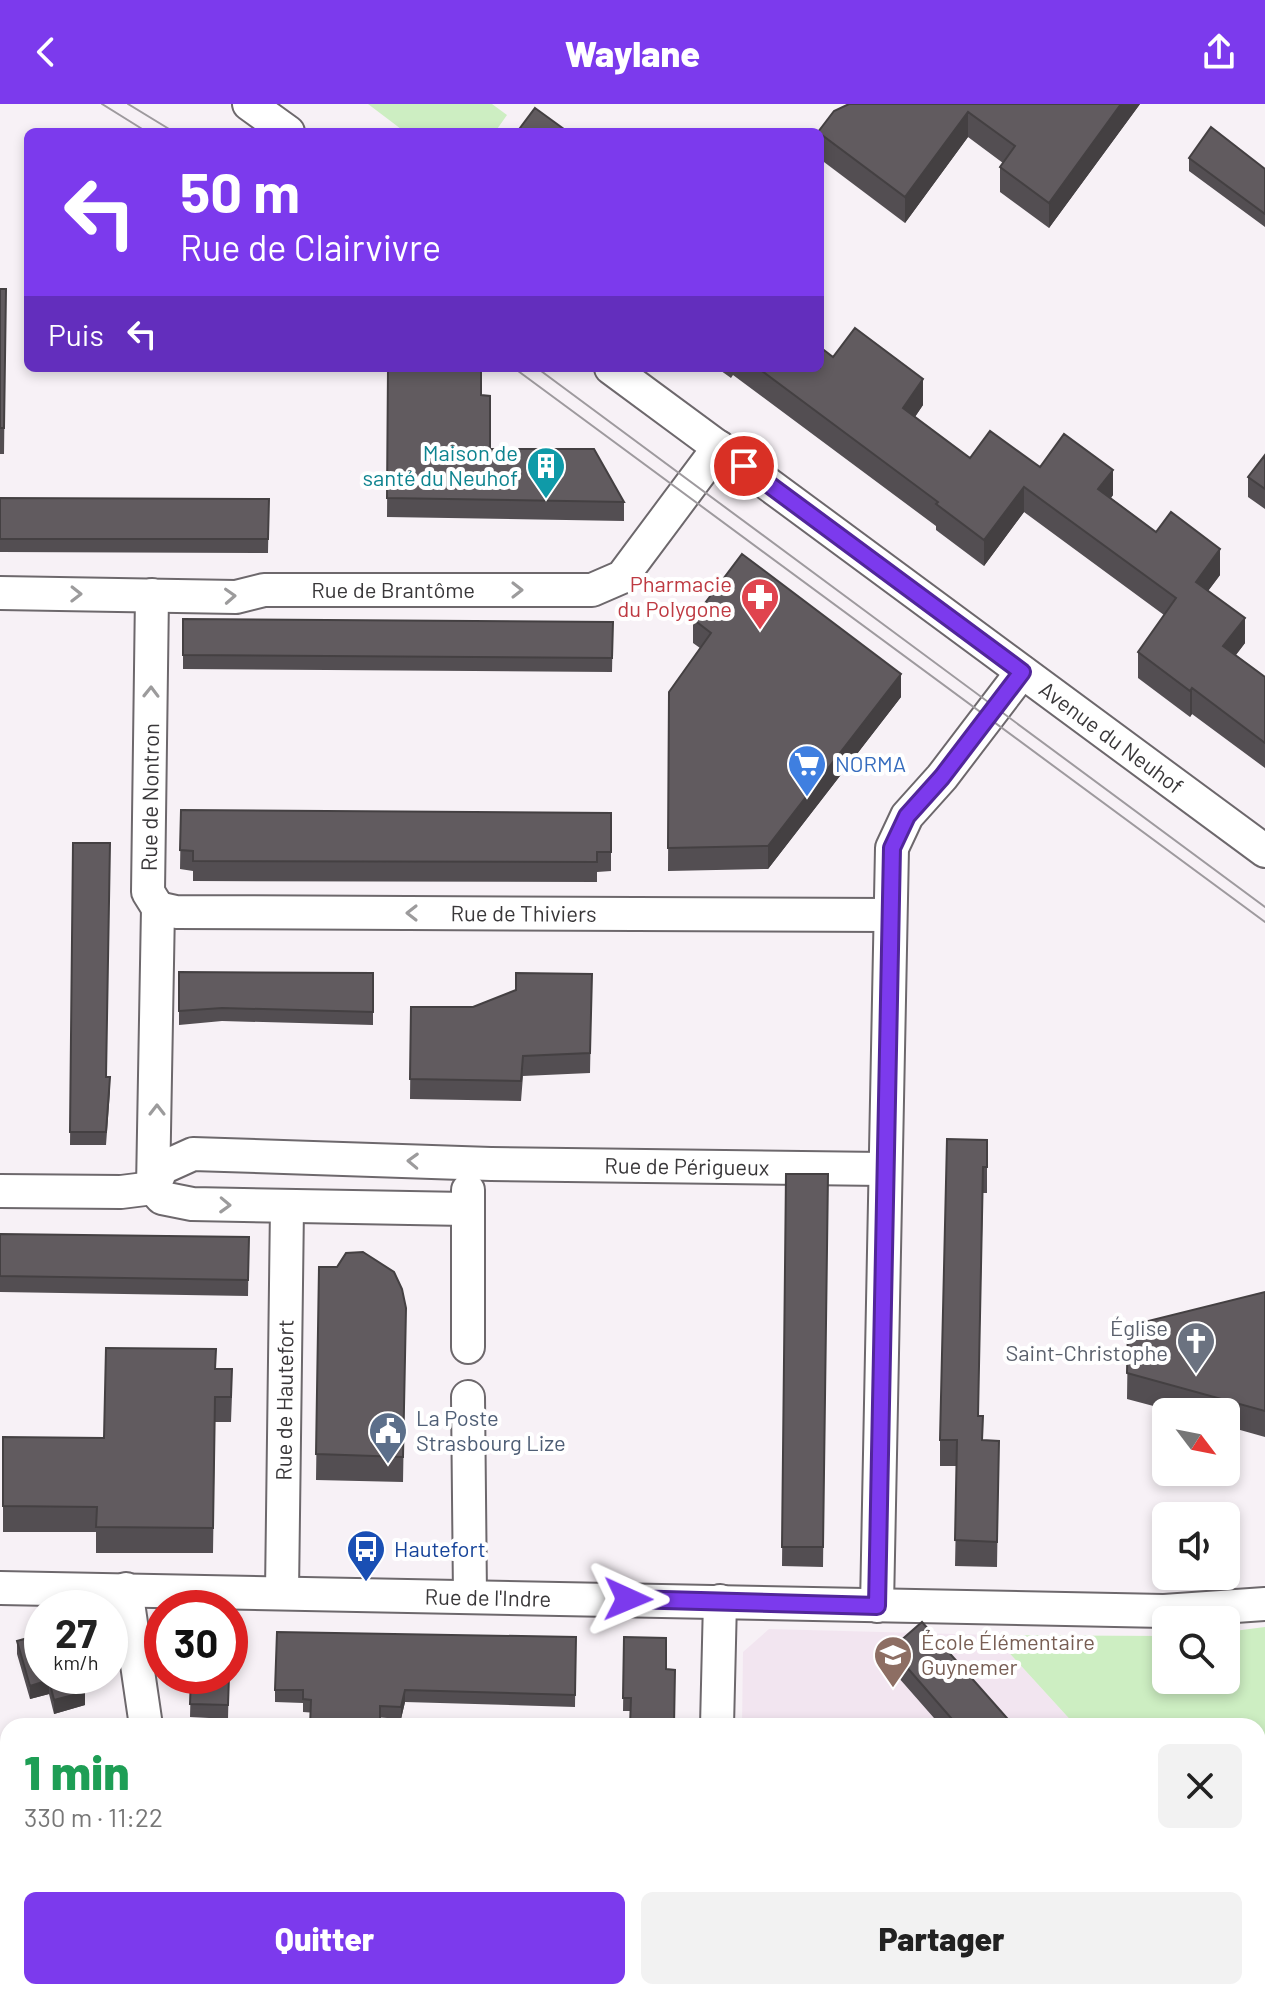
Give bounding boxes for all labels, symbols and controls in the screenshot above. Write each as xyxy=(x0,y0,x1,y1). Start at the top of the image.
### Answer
icon: back xyxy=(24,30,68,74)
icon: share xyxy=(1197,30,1241,74)
text: Waylane xyxy=(565,31,700,74)
text: 50 m xyxy=(180,157,300,224)
icon: left xyxy=(48,160,152,264)
text: Rue de Clairvivre xyxy=(180,225,441,268)
icon: left xyxy=(120,312,164,356)
text: Puis xyxy=(48,316,104,352)
pin xyxy=(710,432,778,500)
place label: Maison de santé du Neuhof xyxy=(363,439,518,490)
icon: arrive xyxy=(722,444,766,488)
building icon: Maison de santé du Neuhof xyxy=(525,445,567,500)
place label: Pharmacie du Polygone xyxy=(617,570,732,621)
street label: Rue de Brantôme xyxy=(311,576,475,602)
pharmacy icon: Pharmacie du Polygone xyxy=(739,576,781,631)
one-way arrow xyxy=(511,581,524,599)
one-way arrow xyxy=(70,586,83,603)
one-way arrow xyxy=(224,588,237,605)
street label: Avenue du Neuhof xyxy=(1035,675,1189,798)
one-way arrow xyxy=(142,685,160,698)
street label: Rue de Nontron xyxy=(135,723,163,871)
supermarket icon: NORMA xyxy=(786,743,828,798)
place label: NORMA xyxy=(835,750,906,776)
street label: Rue de Thiviers xyxy=(451,899,597,926)
one-way arrow xyxy=(405,905,418,922)
one-way arrow xyxy=(148,1103,166,1116)
street label: Rue de Périgueux xyxy=(604,1151,770,1180)
one-way arrow xyxy=(406,1153,419,1170)
one-way arrow xyxy=(219,1197,232,1214)
place label: Église Saint-Christophe xyxy=(1006,1314,1168,1365)
street label: Rue de Hautefort xyxy=(269,1319,298,1481)
church icon: Église Saint-Christophe xyxy=(1175,1320,1217,1375)
north arrow xyxy=(1152,1398,1240,1486)
map controls xyxy=(1152,1398,1240,1694)
place label: La Poste Strasbourg Lize xyxy=(416,1404,566,1455)
public building icon: La Poste Strasbourg Lize xyxy=(367,1410,409,1465)
button: sound xyxy=(1152,1502,1240,1590)
bus stop icon: Hautefort xyxy=(345,1528,387,1583)
place label: Hautefort xyxy=(394,1535,486,1561)
position arrow xyxy=(586,1557,670,1641)
street label: Rue de l'Indre xyxy=(424,1582,551,1611)
speed limit sign: 30 xyxy=(144,1590,248,1694)
button: search xyxy=(1152,1606,1240,1694)
text: 27 xyxy=(55,1608,97,1656)
place label: École Élémentaire Guynemer xyxy=(921,1628,1095,1679)
school or university icon: École Élémentaire Guynemer xyxy=(872,1634,914,1689)
text: km/h xyxy=(53,1650,99,1674)
text: 1 min xyxy=(24,1742,130,1800)
button: close xyxy=(1158,1744,1242,1828)
text: 330 m · 11:22 xyxy=(24,1801,163,1832)
button: Quitter xyxy=(24,1892,625,1984)
button: Partager xyxy=(641,1892,1242,1984)

